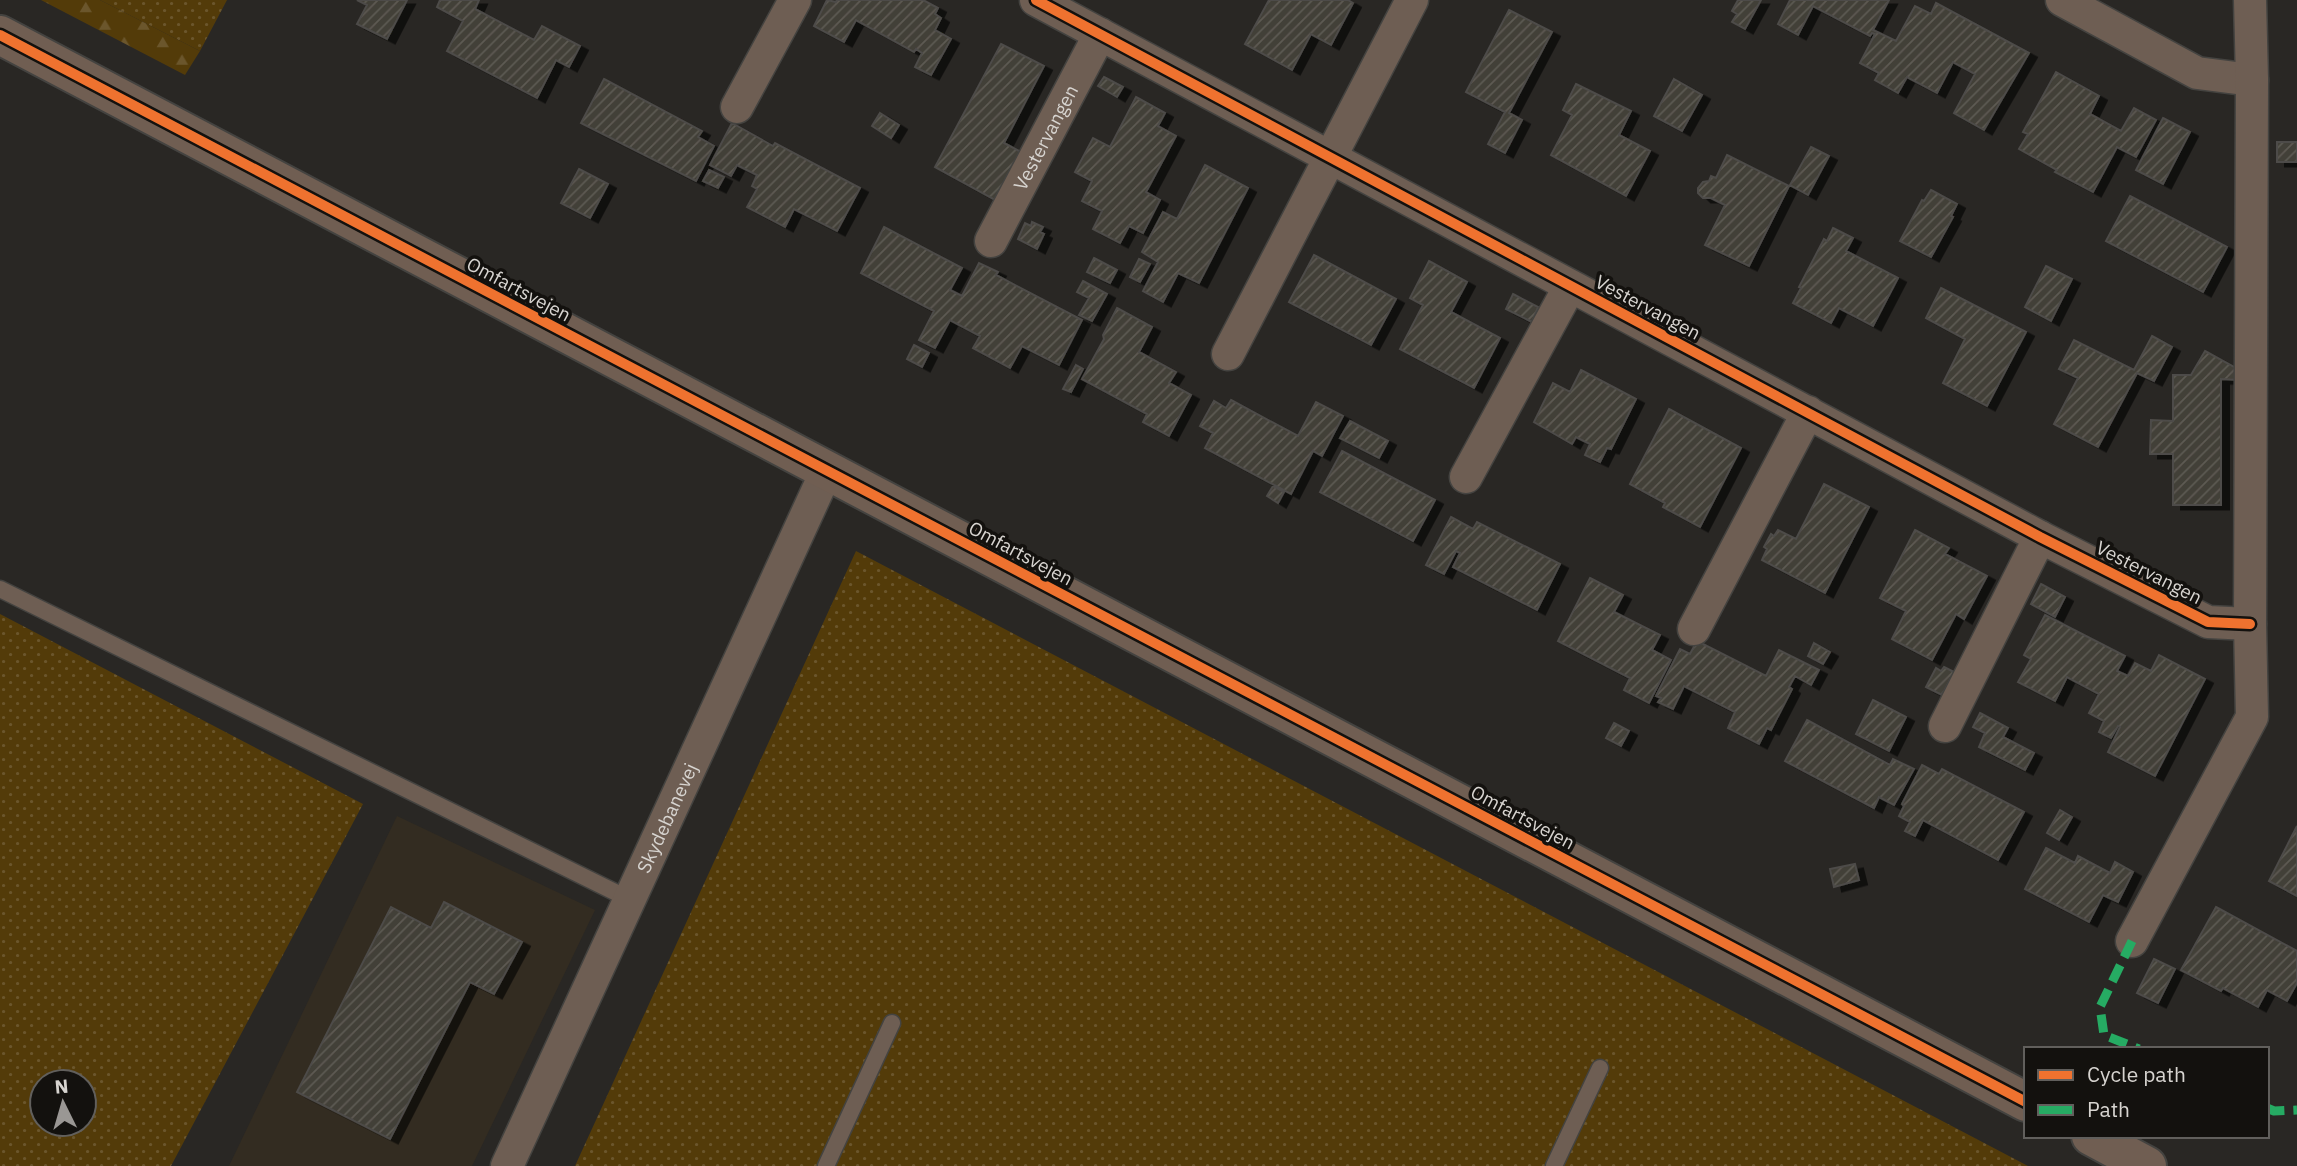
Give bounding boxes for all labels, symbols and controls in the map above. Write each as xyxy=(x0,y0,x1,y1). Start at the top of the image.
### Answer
street label: Vestervangen xyxy=(1008,81,1083,194)
street label: Omfartsvejen xyxy=(463,251,575,327)
street label: Vestervangen xyxy=(1591,269,1705,345)
street label: Omfartsvejen xyxy=(965,515,1077,591)
street label: Vestervangen xyxy=(2092,535,2206,609)
street label: Skydebanevej xyxy=(631,759,703,877)
street label: Omfartsvejen xyxy=(1467,779,1579,855)
legend xyxy=(2024,1047,2269,1138)
text: Cycle path xyxy=(2087,1060,2186,1088)
north arrow xyxy=(28,1068,98,1138)
text: N xyxy=(54,1074,69,1099)
text: Path xyxy=(2087,1095,2130,1123)

